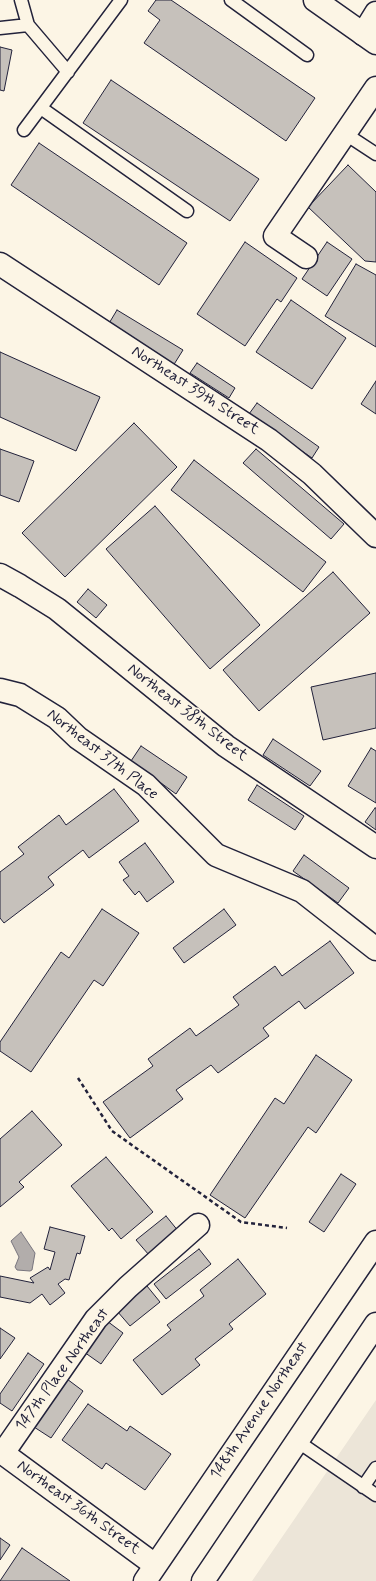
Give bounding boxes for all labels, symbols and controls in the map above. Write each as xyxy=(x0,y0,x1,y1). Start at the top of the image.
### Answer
street label: Northeast 39th Street xyxy=(127,342,263,440)
street label: Northeast 38th Street xyxy=(123,660,251,766)
street label: Northeast 37th Place xyxy=(42,705,162,805)
street label: 147th Place Northeast xyxy=(12,1305,114,1435)
street label: 148th Avenue Northeast xyxy=(207,1339,313,1483)
street label: Northeast 36th Street xyxy=(13,1457,143,1559)

